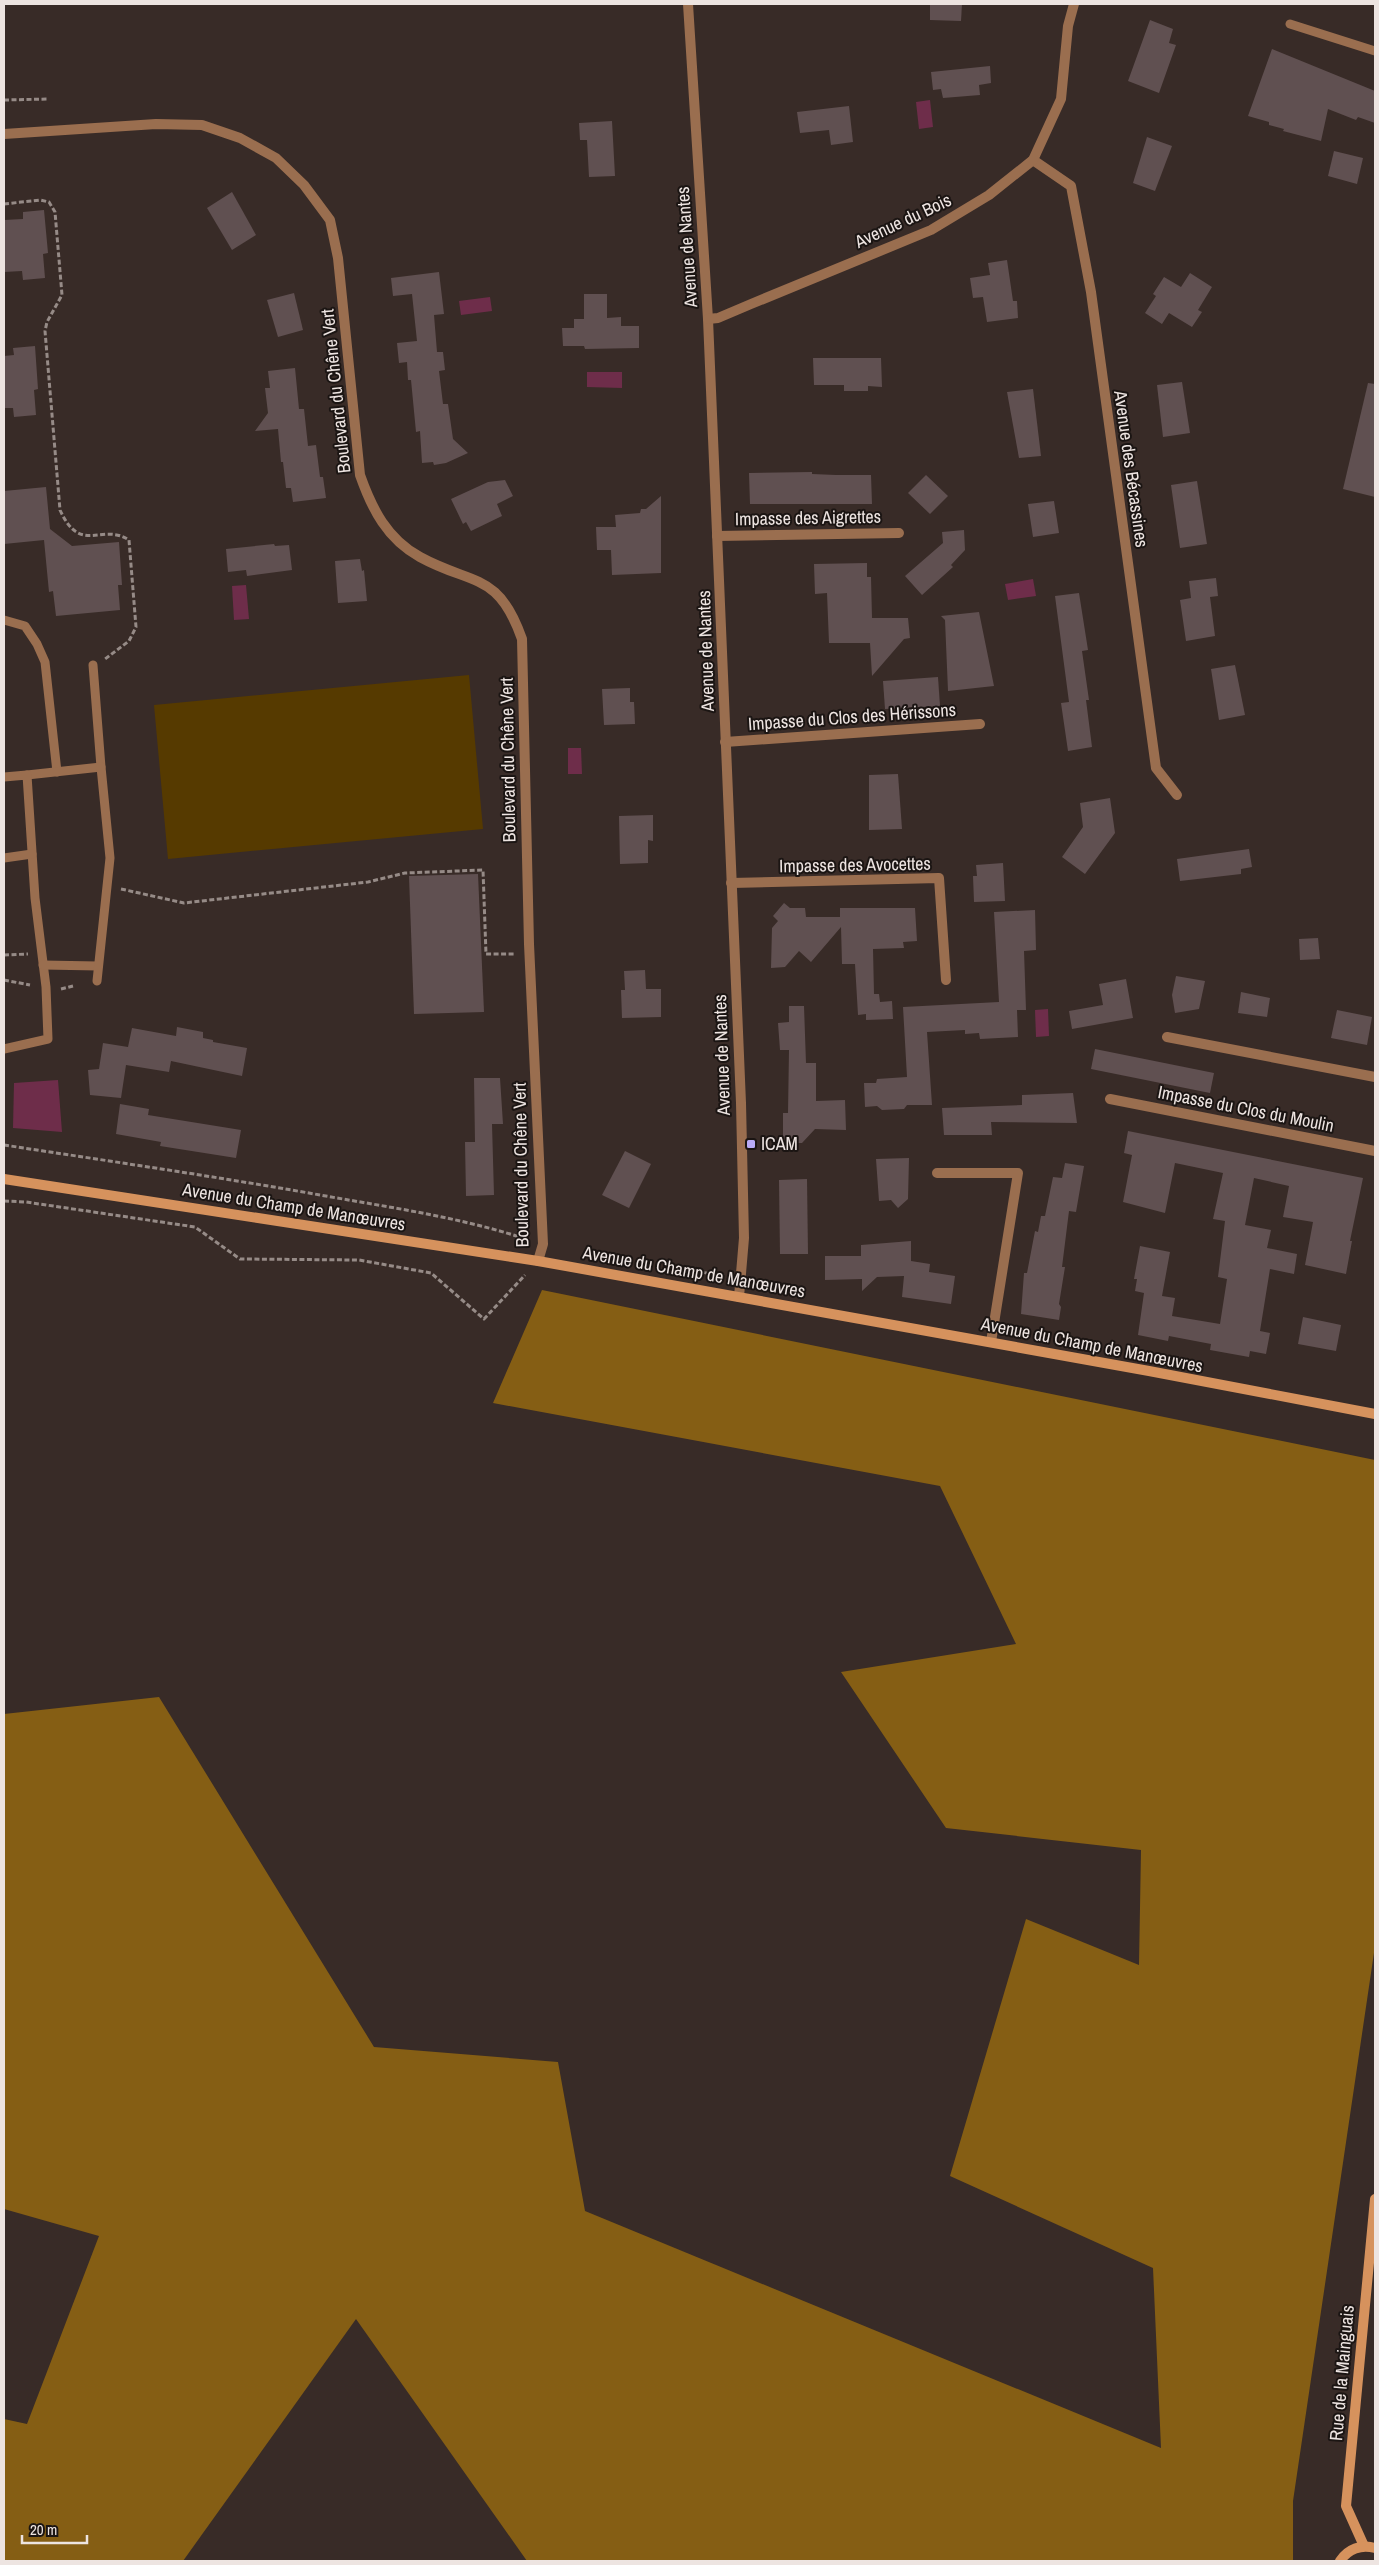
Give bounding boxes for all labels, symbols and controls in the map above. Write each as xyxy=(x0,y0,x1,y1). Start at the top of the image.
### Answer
street label: Avenue de Nantes xyxy=(670,186,703,309)
street label: Avenue du Bois xyxy=(849,187,955,254)
street label: Boulevard du Chêne Vert xyxy=(314,308,357,474)
street label: Avenue des Bécassines xyxy=(1108,388,1155,549)
street label: Impasse des Aigrettes xyxy=(735,504,881,531)
street label: Avenue de Nantes xyxy=(691,590,720,713)
street label: Boulevard du Chêne Vert xyxy=(494,677,521,843)
street label: Impasse du Clos des Hérissons xyxy=(747,697,957,736)
street label: Impasse des Avocettes xyxy=(779,851,931,878)
street label: Avenue de Nantes xyxy=(707,994,736,1117)
street label: Impasse du Clos du Moulin xyxy=(1156,1079,1336,1138)
street label: Boulevard du Chêne Vert xyxy=(507,1082,534,1248)
place label: ICAM xyxy=(761,1131,798,1156)
marker: ICAM xyxy=(745,1138,757,1150)
street label: Avenue du Champ de Manœuvres xyxy=(180,1176,407,1236)
street label: Avenue du Champ de Manœuvres xyxy=(580,1239,807,1303)
street label: Avenue du Champ de Manœuvres xyxy=(978,1311,1205,1378)
street label: Rue de la Mainguais xyxy=(1323,2304,1360,2442)
scale bar xyxy=(22,2512,88,2544)
text: 20 m xyxy=(30,2519,57,2540)

